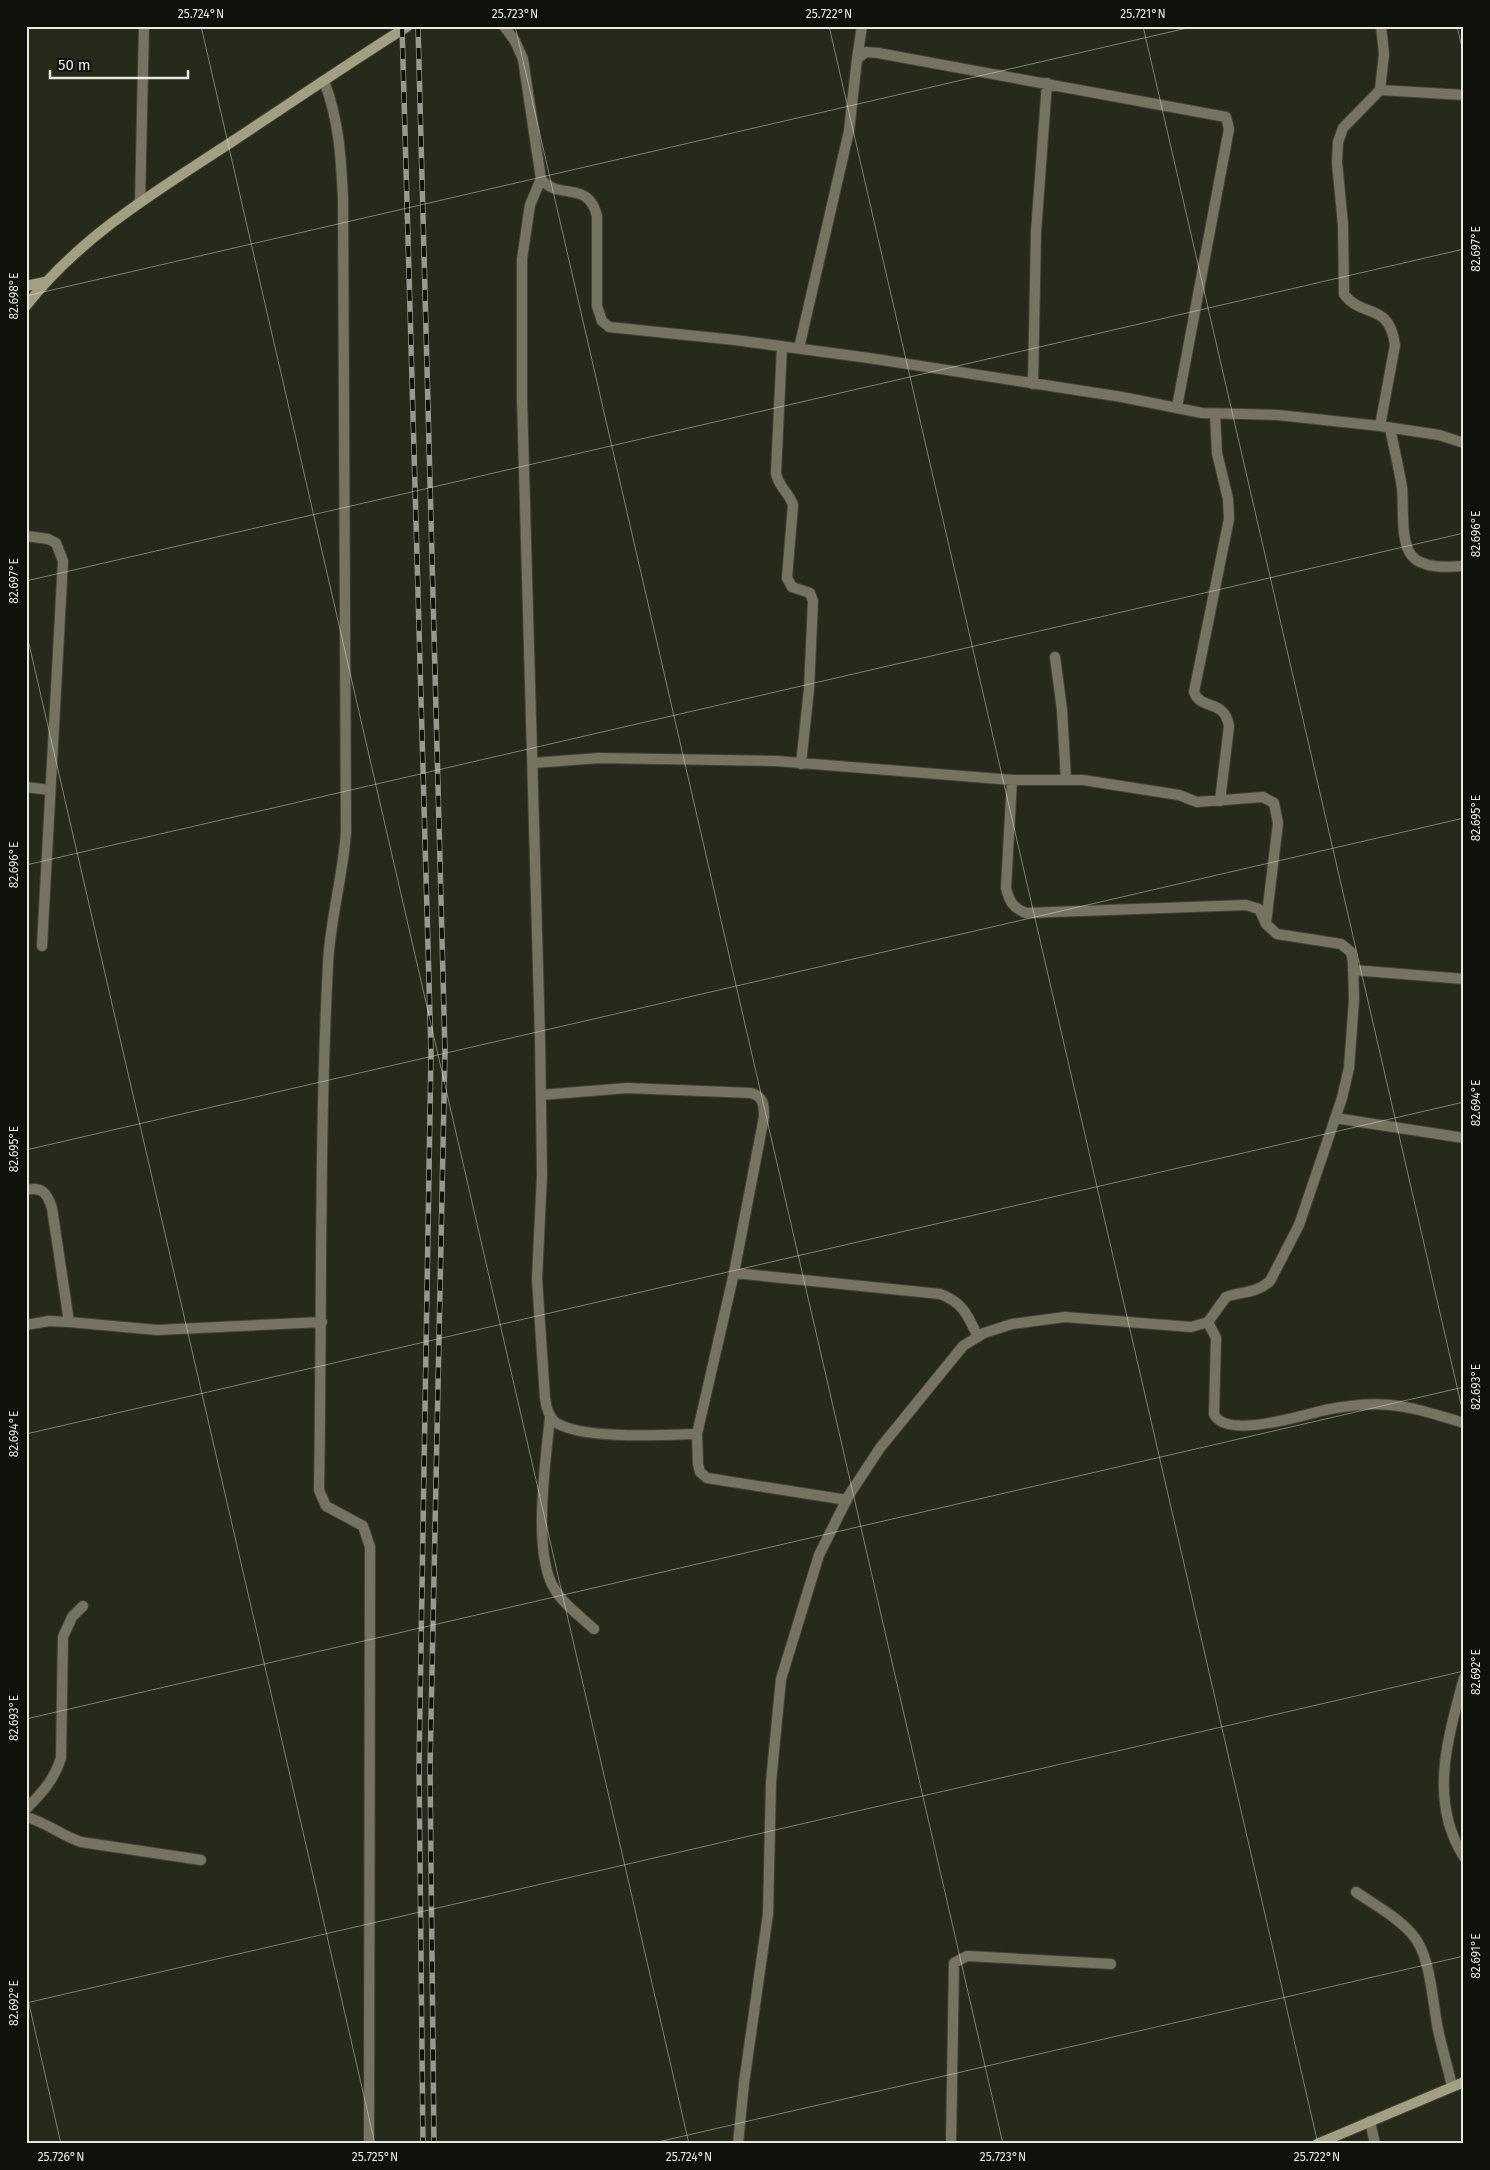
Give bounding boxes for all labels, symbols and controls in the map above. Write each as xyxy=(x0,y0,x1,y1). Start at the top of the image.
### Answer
text: 25.724°N xyxy=(178,7,224,21)
text: 25.723°N xyxy=(492,7,538,21)
text: 25.722°N xyxy=(806,7,852,21)
text: 25.721°N xyxy=(1120,7,1166,21)
scale bar xyxy=(50,48,188,80)
text: 50 m xyxy=(58,56,91,74)
text: 82.697°E xyxy=(1469,226,1483,272)
text: 82.698°E xyxy=(7,272,21,320)
text: 82.696°E xyxy=(1469,511,1483,557)
text: 82.697°E xyxy=(7,558,21,604)
text: 82.695°E xyxy=(1469,795,1483,841)
text: 82.696°E xyxy=(7,842,21,888)
text: 82.694°E xyxy=(1469,1080,1483,1126)
text: 82.695°E xyxy=(7,1126,21,1172)
text: 82.693°E xyxy=(1469,1364,1483,1410)
text: 82.694°E xyxy=(7,1411,21,1457)
text: 82.692°E xyxy=(1469,1649,1483,1695)
text: 82.693°E xyxy=(7,1695,21,1741)
text: 82.691°E xyxy=(1469,1933,1483,1979)
text: 82.692°E xyxy=(7,1980,21,2026)
text: 25.726°N xyxy=(38,2150,84,2164)
text: 25.725°N xyxy=(352,2150,398,2164)
text: 25.724°N xyxy=(666,2150,712,2164)
text: 25.723°N xyxy=(980,2150,1026,2164)
text: 25.722°N xyxy=(1294,2150,1340,2164)

